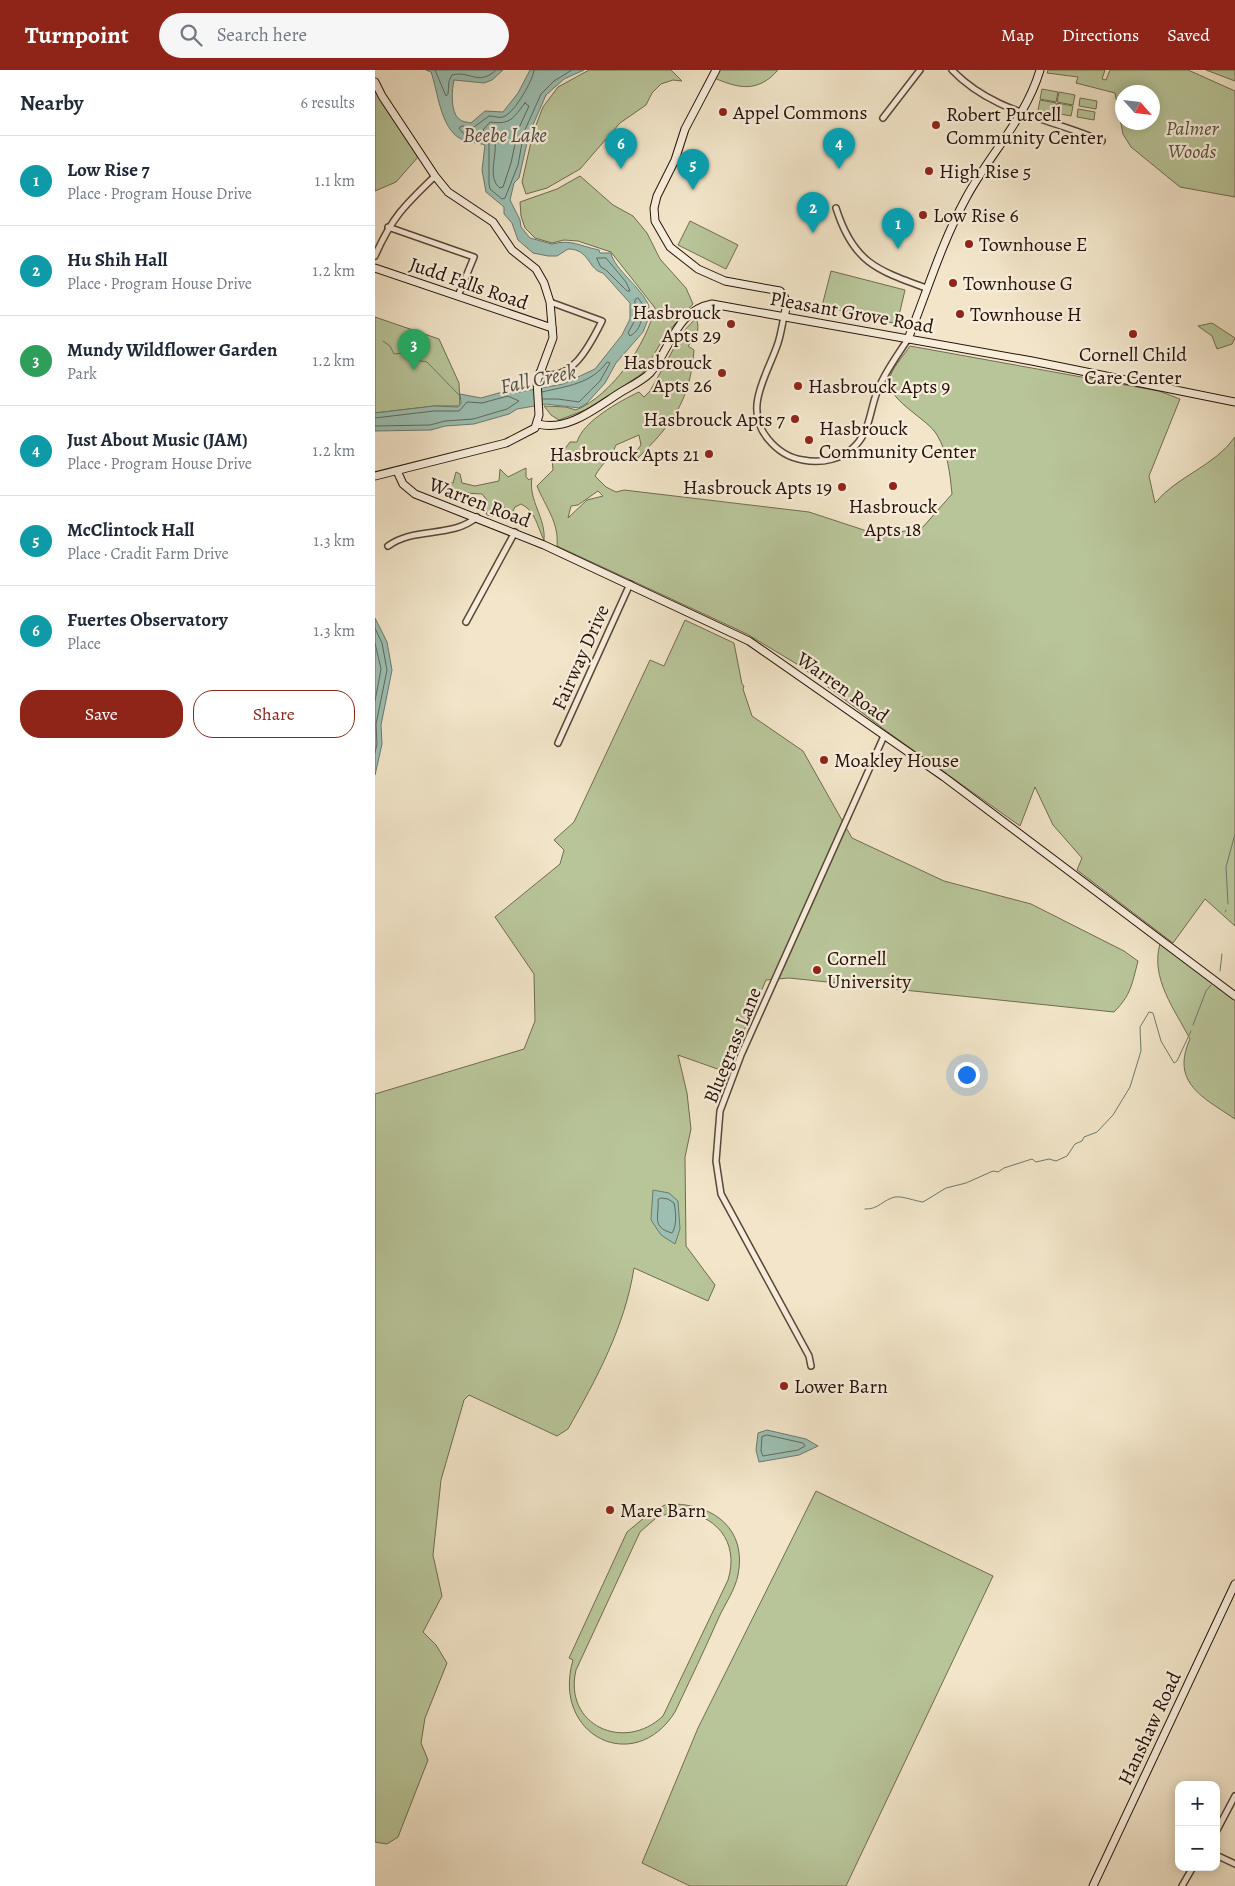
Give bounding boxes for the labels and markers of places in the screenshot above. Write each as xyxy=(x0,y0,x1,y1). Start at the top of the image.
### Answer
place label: Appel Commons xyxy=(732,99,868,126)
place label: Robert Purcell Community Center xyxy=(946,101,1104,151)
marker: Appel Commons xyxy=(717,106,729,118)
marker: Robert Purcell Community Center xyxy=(930,119,942,131)
pin: 6 xyxy=(605,128,637,169)
pin: 4 xyxy=(823,128,855,169)
pin: 5 xyxy=(677,149,709,190)
place label: High Rise 5 xyxy=(939,158,1031,185)
marker: High Rise 5 xyxy=(923,165,935,177)
pin: 2 xyxy=(797,192,829,233)
place label: Low Rise 6 xyxy=(933,202,1019,229)
pin: 1 xyxy=(882,208,914,249)
marker: Low Rise 6 xyxy=(917,209,929,221)
place label: Townhouse E xyxy=(979,231,1088,258)
marker: Townhouse E xyxy=(963,238,975,250)
place label: Townhouse G xyxy=(963,270,1073,297)
marker: Townhouse G xyxy=(947,277,959,289)
place label: Hasbrouck Apts 29 xyxy=(632,299,721,349)
place label: Townhouse H xyxy=(970,301,1082,328)
marker: Townhouse H xyxy=(954,308,966,320)
marker: Hasbrouck Apts 29 xyxy=(725,318,737,330)
marker: Cornell Child Care Center xyxy=(1127,328,1139,340)
pin: 3 xyxy=(398,329,430,370)
place label: Cornell Child Care Center xyxy=(1079,341,1187,391)
place label: Hasbrouck Apts 26 xyxy=(623,349,712,399)
marker: Hasbrouck Apts 26 xyxy=(716,367,728,379)
place label: Hasbrouck Apts 9 xyxy=(808,373,950,400)
marker: Hasbrouck Apts 9 xyxy=(792,380,804,392)
place label: Hasbrouck Apts 7 xyxy=(643,406,786,433)
marker: Hasbrouck Apts 7 xyxy=(789,413,801,425)
place label: Hasbrouck Community Center xyxy=(819,415,977,465)
marker: Hasbrouck Community Center xyxy=(803,434,815,446)
place label: Hasbrouck Apts 21 xyxy=(549,441,699,468)
marker: Hasbrouck Apts 21 xyxy=(703,448,715,460)
place label: Hasbrouck Apts 19 xyxy=(683,474,832,501)
marker: Hasbrouck Apts 18 xyxy=(887,480,899,492)
marker: Hasbrouck Apts 19 xyxy=(836,481,848,493)
place label: Hasbrouck Apts 18 xyxy=(849,493,937,543)
place label: Moakley House xyxy=(834,747,959,774)
marker: Moakley House xyxy=(818,754,830,766)
place label: Cornell University xyxy=(827,945,912,995)
marker: Cornell University xyxy=(811,964,823,976)
place label: Lower Barn xyxy=(794,1373,888,1400)
marker: Lower Barn xyxy=(778,1380,790,1392)
place label: Mare Barn xyxy=(620,1497,706,1524)
marker: Mare Barn xyxy=(604,1504,616,1516)

